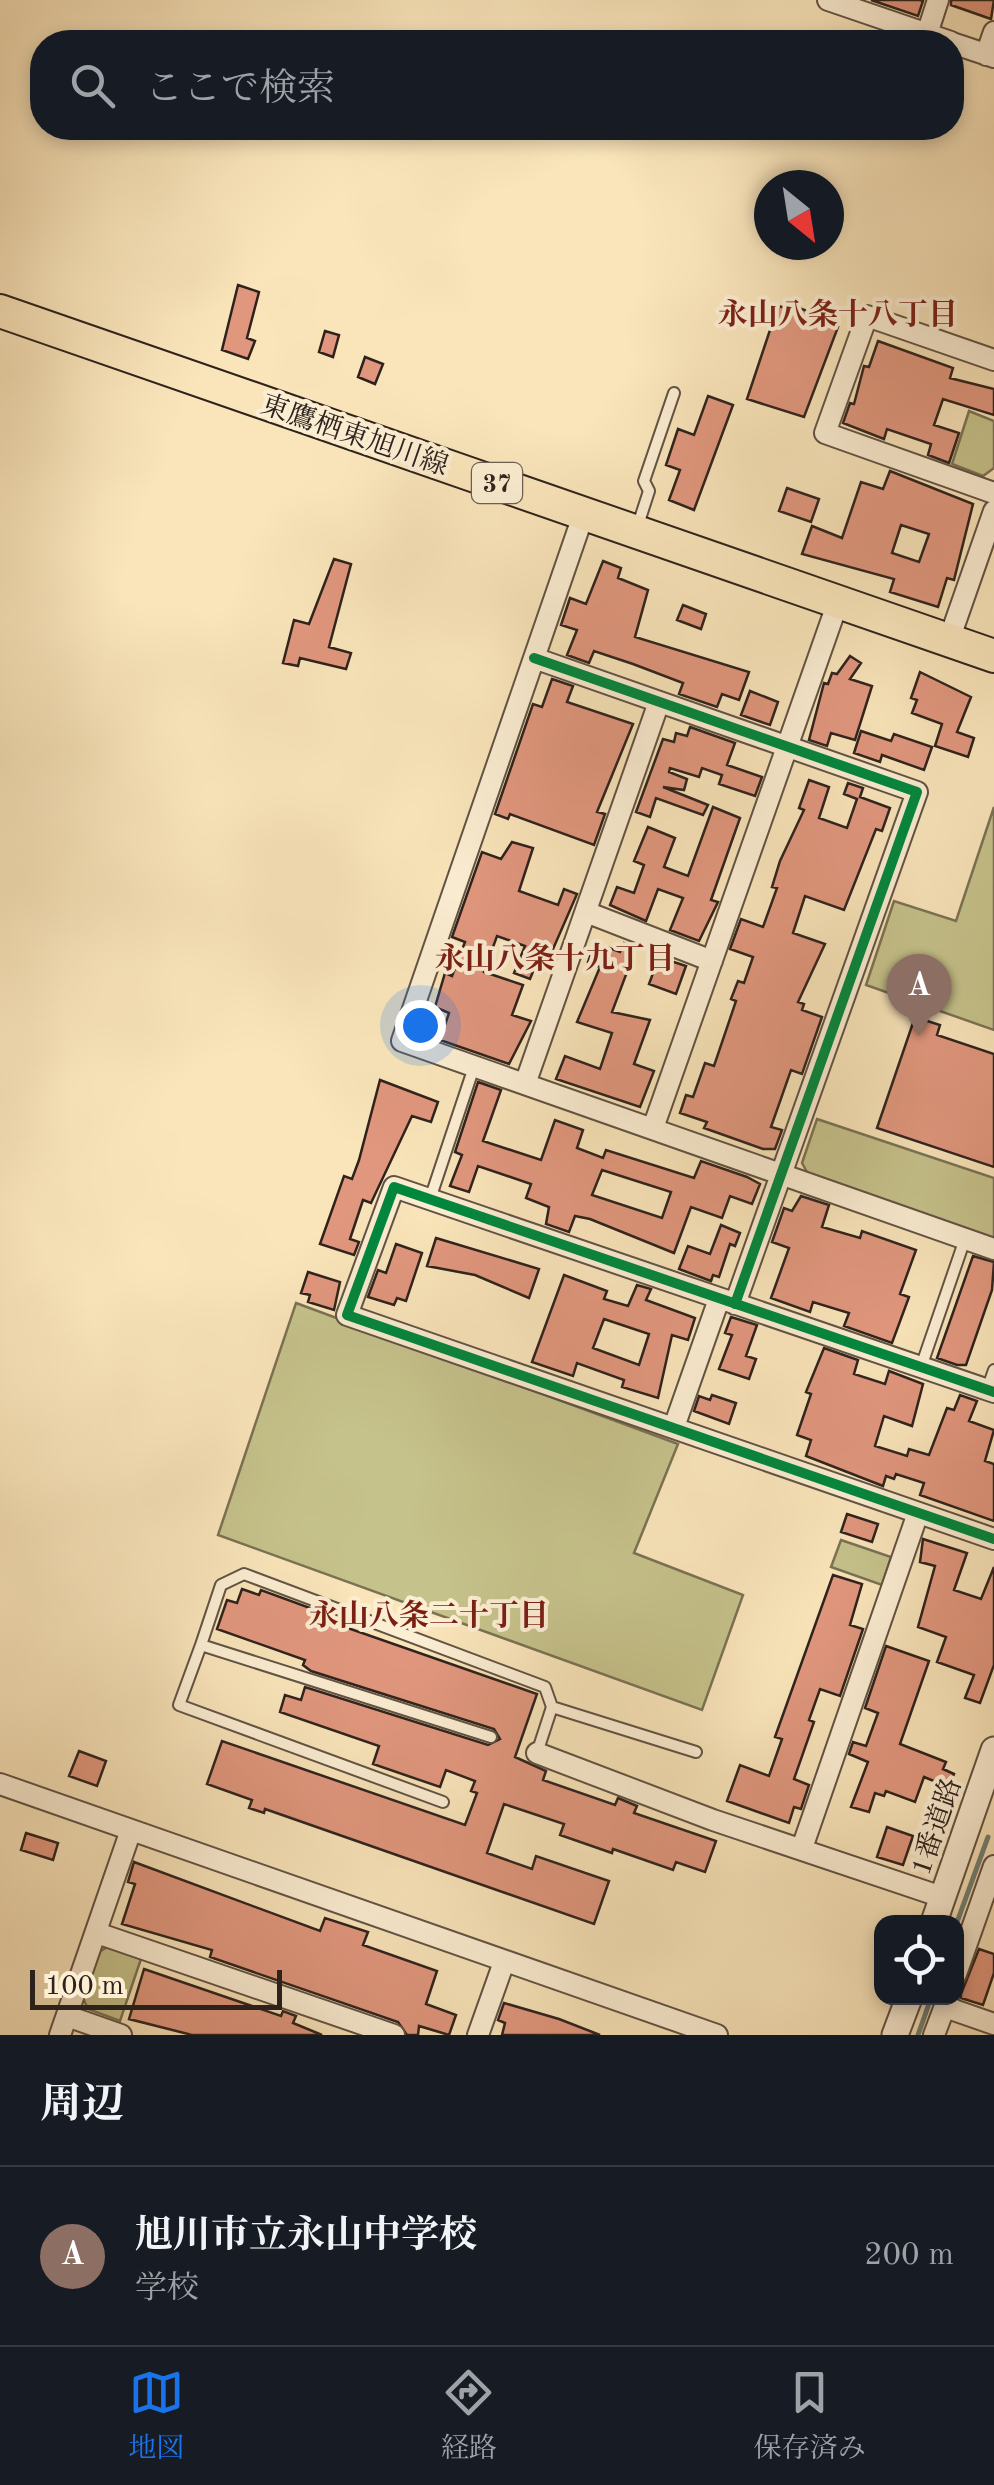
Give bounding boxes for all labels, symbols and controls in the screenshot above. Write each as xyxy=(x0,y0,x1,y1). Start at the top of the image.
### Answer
search box xyxy=(30,30,964,140)
icon: search xyxy=(65,58,120,113)
text: ここで検索 xyxy=(145,71,335,109)
north arrow xyxy=(754,170,844,260)
district label: 永山八条十八丁目 xyxy=(718,298,958,331)
street label: 東鷹栖東旭川線 xyxy=(257,389,452,482)
road number: 37 xyxy=(472,463,522,503)
district label: 永山八条十九丁目 xyxy=(435,942,675,975)
pin: A xyxy=(886,954,952,1036)
your location xyxy=(395,1000,446,1051)
district label: 永山八条二十丁目 xyxy=(309,1599,549,1632)
street label: 1番道路 xyxy=(905,1774,967,1879)
map controls xyxy=(874,1915,964,2005)
button: locate xyxy=(874,1915,964,2005)
scale bar xyxy=(30,1965,282,2010)
text: 100 m xyxy=(45,1973,124,2001)
text: 周辺 xyxy=(40,2085,124,2127)
text: 旭川市立永山中学校 xyxy=(135,2218,477,2256)
text: A xyxy=(60,2240,85,2272)
text: 200 m xyxy=(864,2240,954,2272)
text: 学校 xyxy=(135,2274,199,2306)
tab: 地図 xyxy=(128,2365,184,2468)
tab: 経路 xyxy=(441,2365,497,2468)
tab: 保存済み xyxy=(754,2365,866,2468)

